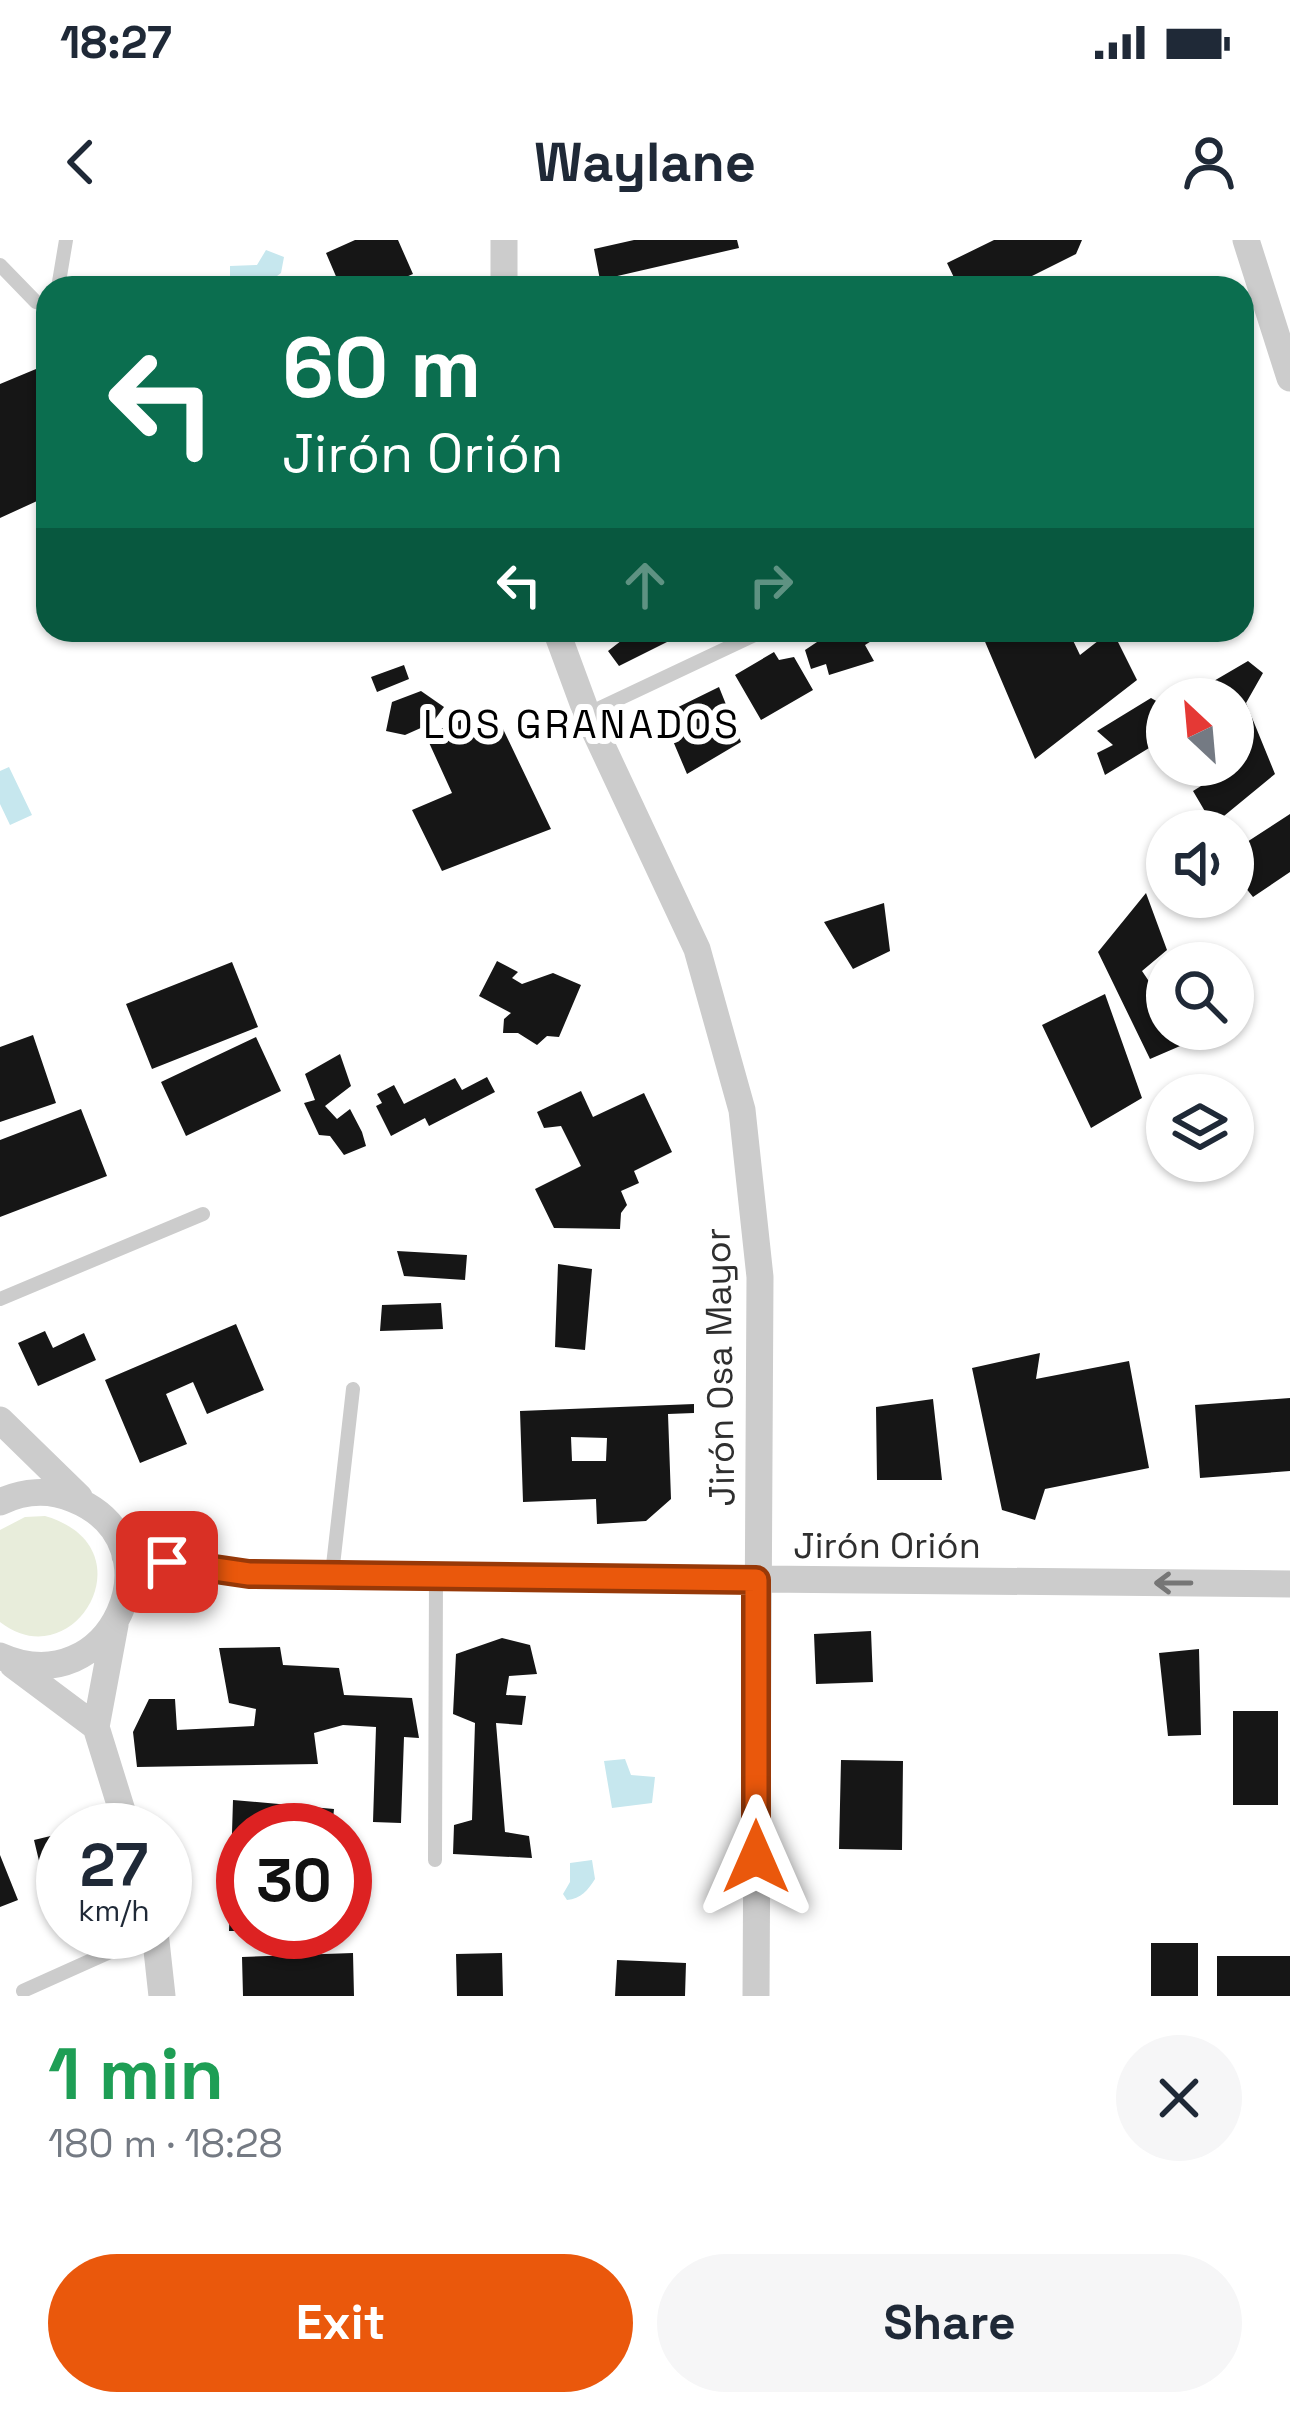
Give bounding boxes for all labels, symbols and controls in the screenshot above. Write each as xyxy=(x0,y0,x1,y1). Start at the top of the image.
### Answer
text: 18:27 xyxy=(60,14,172,71)
text: Waylane xyxy=(534,128,756,197)
icon: back xyxy=(48,129,114,195)
icon: person xyxy=(1176,129,1242,195)
text: 60 m xyxy=(282,314,481,422)
icon: left xyxy=(84,324,240,480)
text: Jirón Orión xyxy=(282,419,563,488)
icon: left xyxy=(486,552,552,618)
icon: ahead xyxy=(612,552,678,618)
icon: right xyxy=(738,552,804,618)
north arrow xyxy=(1146,678,1254,786)
map controls xyxy=(1146,678,1254,1182)
district label: LOS GRANADOS xyxy=(423,700,741,749)
button: sound xyxy=(1146,810,1254,918)
button: search xyxy=(1146,942,1254,1050)
button: layers xyxy=(1146,1074,1254,1182)
street label: Jirón Osa Mayor xyxy=(695,1227,745,1507)
pin xyxy=(116,1511,218,1613)
street label: Jirón Orión xyxy=(793,1523,981,1569)
icon: arrive xyxy=(134,1529,200,1595)
one-way arrow xyxy=(1154,1572,1193,1594)
position arrow xyxy=(693,1794,819,1920)
speed limit sign: 30 xyxy=(216,1803,372,1959)
text: 27 xyxy=(80,1827,148,1904)
text: km/h xyxy=(78,1891,150,1930)
text: 1 min xyxy=(48,2028,224,2120)
button: close xyxy=(1116,2035,1242,2161)
text: 180 m · 18:28 xyxy=(48,2119,283,2168)
button: Exit xyxy=(48,2254,633,2392)
button: Share xyxy=(657,2254,1242,2392)

